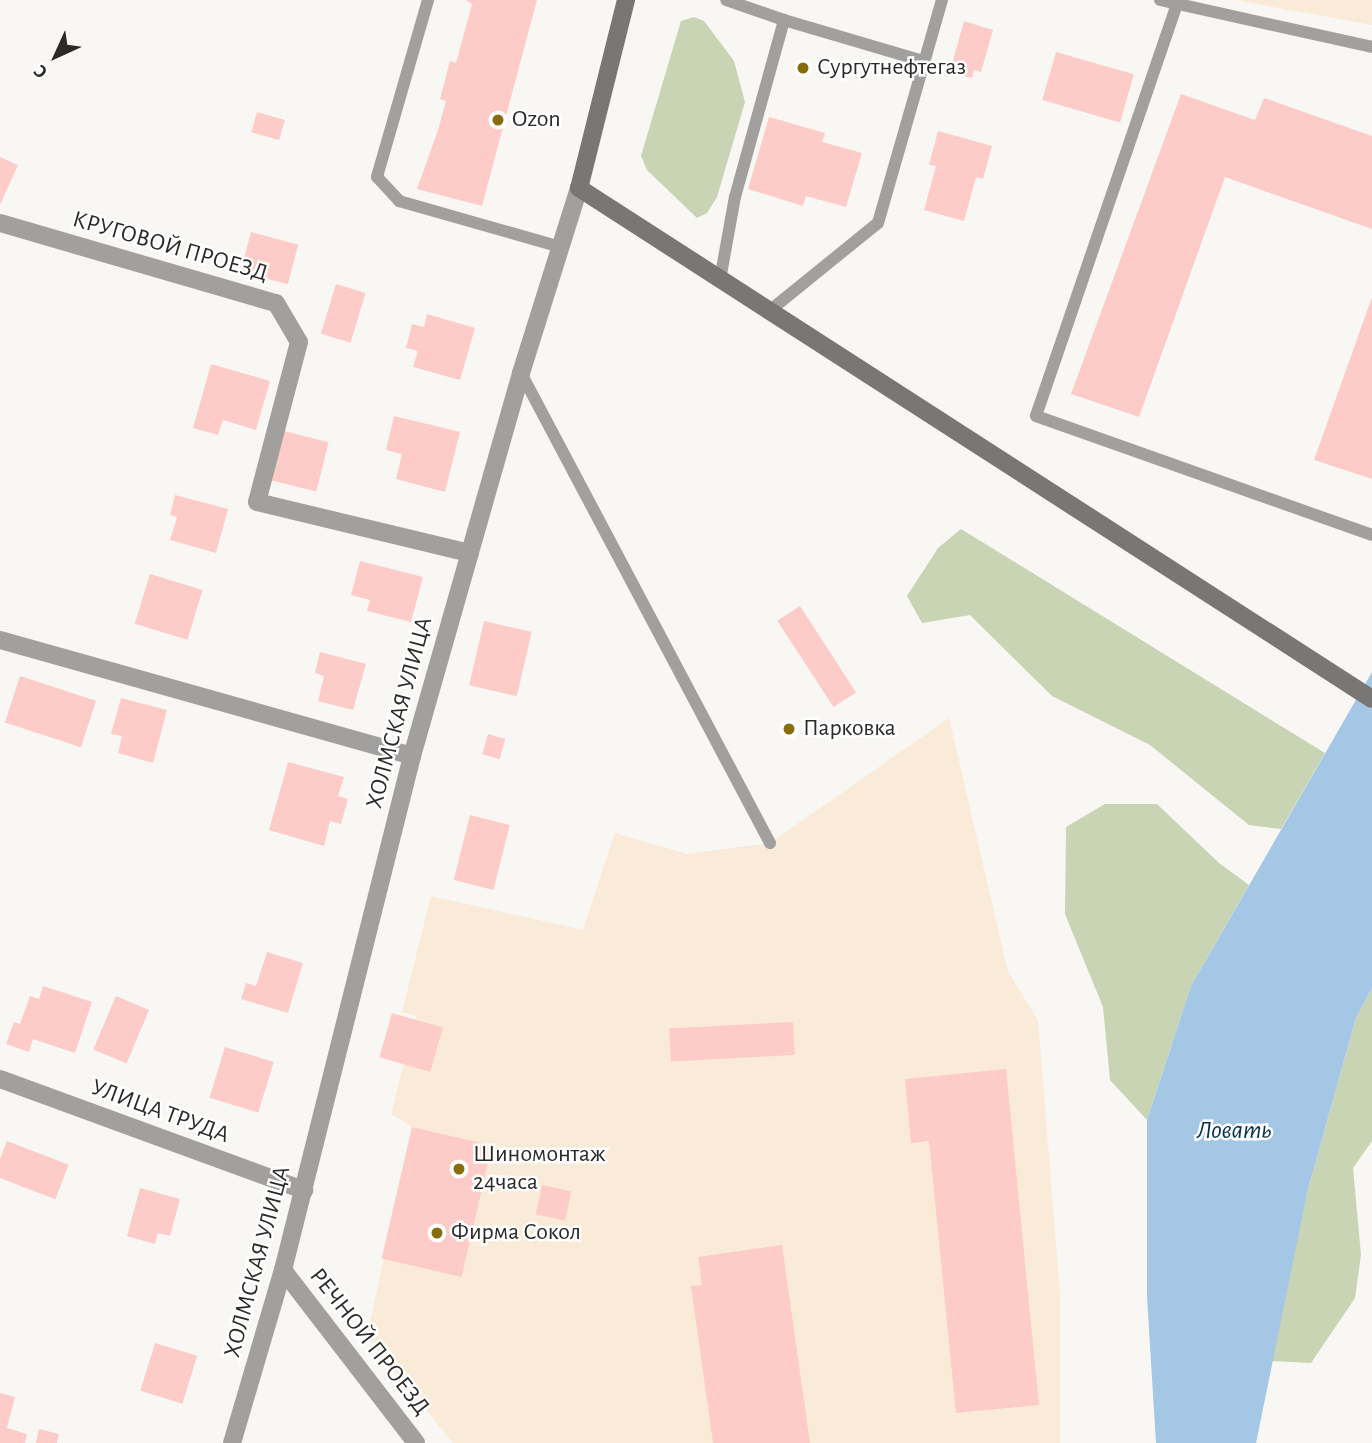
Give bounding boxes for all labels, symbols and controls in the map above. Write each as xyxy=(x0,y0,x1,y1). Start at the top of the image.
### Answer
north arrow xyxy=(21,21,91,91)
place label: Сургутнефтегаз xyxy=(817,54,966,82)
marker: Сургутнефтегаз xyxy=(795,60,811,76)
text: С xyxy=(30,61,51,82)
place label: Ozon xyxy=(512,106,561,134)
marker: Ozon xyxy=(490,112,506,128)
street label: КРУГОВОЙ ПРОЕЗД xyxy=(69,205,271,289)
street label: ХОЛМСКАЯ УЛИЦА xyxy=(361,614,439,812)
place label: Парковка xyxy=(803,715,896,743)
marker: Парковка xyxy=(781,721,797,737)
street label: УЛИЦА ТРУДА xyxy=(87,1074,233,1150)
water label: Ловать xyxy=(1196,1115,1272,1147)
place label: Шиномонтаж 24часа xyxy=(473,1141,606,1197)
marker: Шиномонтаж 24часа xyxy=(451,1161,467,1177)
street label: ХОЛМСКАЯ УЛИЦА xyxy=(219,1163,297,1361)
place label: Фирма Сокол xyxy=(451,1219,581,1247)
marker: Фирма Сокол xyxy=(429,1225,445,1241)
street label: РЕЧНОЙ ПРОЕЗД xyxy=(303,1263,435,1421)

